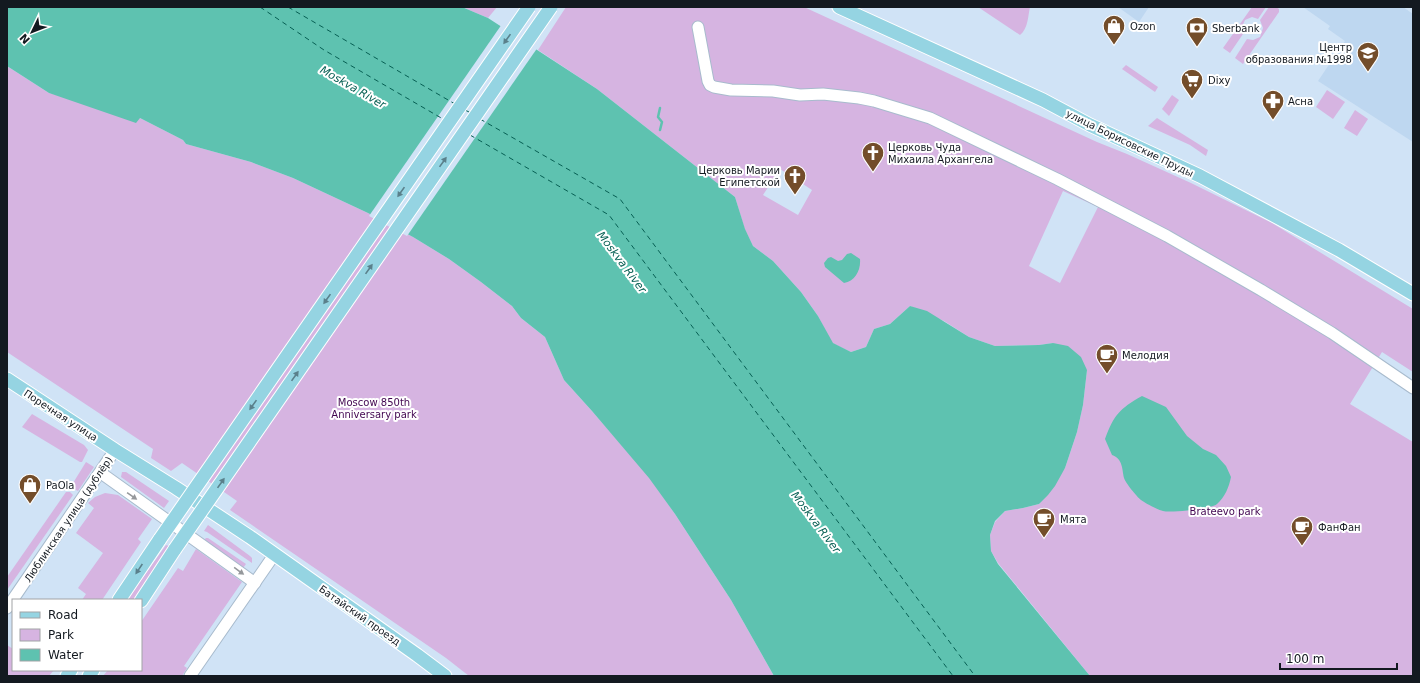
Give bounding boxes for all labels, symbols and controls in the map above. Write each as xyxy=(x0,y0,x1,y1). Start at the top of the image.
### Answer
north arrow xyxy=(12,12,52,52)
shop icon: Ozon xyxy=(1101,13,1127,46)
bank icon: Sberbank xyxy=(1184,15,1210,48)
place label: Ozon xyxy=(1130,21,1156,32)
place label: Sberbank xyxy=(1212,23,1260,34)
text: N xyxy=(17,31,33,46)
one-way arrow xyxy=(503,34,511,44)
school or university icon: Центр образования №1998 xyxy=(1355,40,1381,73)
place label: Центр образования №1998 xyxy=(1246,42,1352,65)
water label: Moskva River xyxy=(318,63,389,112)
supermarket icon: Dixy xyxy=(1179,67,1205,100)
place label: Dixy xyxy=(1208,75,1230,86)
pharmacy icon: Асна xyxy=(1260,88,1286,121)
place label: Асна xyxy=(1288,96,1313,107)
street label: улица Борисовские Пруды xyxy=(1064,108,1195,179)
church icon: Церковь Чуда Михаила Архангела xyxy=(860,140,886,173)
place label: Церковь Чуда Михаила Архангела xyxy=(888,142,993,165)
one-way arrow xyxy=(439,157,447,167)
church icon: Церковь Марии Египетской xyxy=(782,163,808,196)
place label: Церковь Марии Египетской xyxy=(699,165,780,188)
one-way arrow xyxy=(397,187,405,197)
water label: Moskva River xyxy=(594,229,650,297)
one-way arrow xyxy=(365,264,373,274)
one-way arrow xyxy=(323,293,331,304)
cafe icon: Мелодия xyxy=(1094,342,1120,375)
place label: Мелодия xyxy=(1122,350,1169,361)
one-way arrow xyxy=(291,371,299,381)
street label: Поречная улица xyxy=(22,387,100,443)
park label: Moscow 850th Anniversary park xyxy=(331,397,417,420)
one-way arrow xyxy=(249,400,257,411)
street label: Люблинская улица (дублёр) xyxy=(22,454,115,584)
shop icon: PaOla xyxy=(17,472,43,505)
one-way arrow xyxy=(217,478,225,488)
place label: PaOla xyxy=(46,480,75,491)
water label: Moskva River xyxy=(788,489,844,557)
one-way arrow xyxy=(127,492,138,500)
cafe icon: Мята xyxy=(1031,506,1057,539)
park label: Brateevo park xyxy=(1190,506,1261,517)
place label: Мята xyxy=(1060,514,1087,525)
cafe icon: ФанФан xyxy=(1289,514,1315,547)
place label: ФанФан xyxy=(1318,522,1361,533)
one-way arrow xyxy=(135,564,143,575)
one-way arrow xyxy=(233,567,244,575)
street label: Батайский проезд xyxy=(317,583,402,648)
legend xyxy=(12,599,142,671)
text: Road xyxy=(48,608,78,622)
text: Park xyxy=(48,628,74,642)
scale bar xyxy=(1280,645,1397,671)
text: Water xyxy=(48,648,84,662)
text: 100 m xyxy=(1286,652,1324,666)

